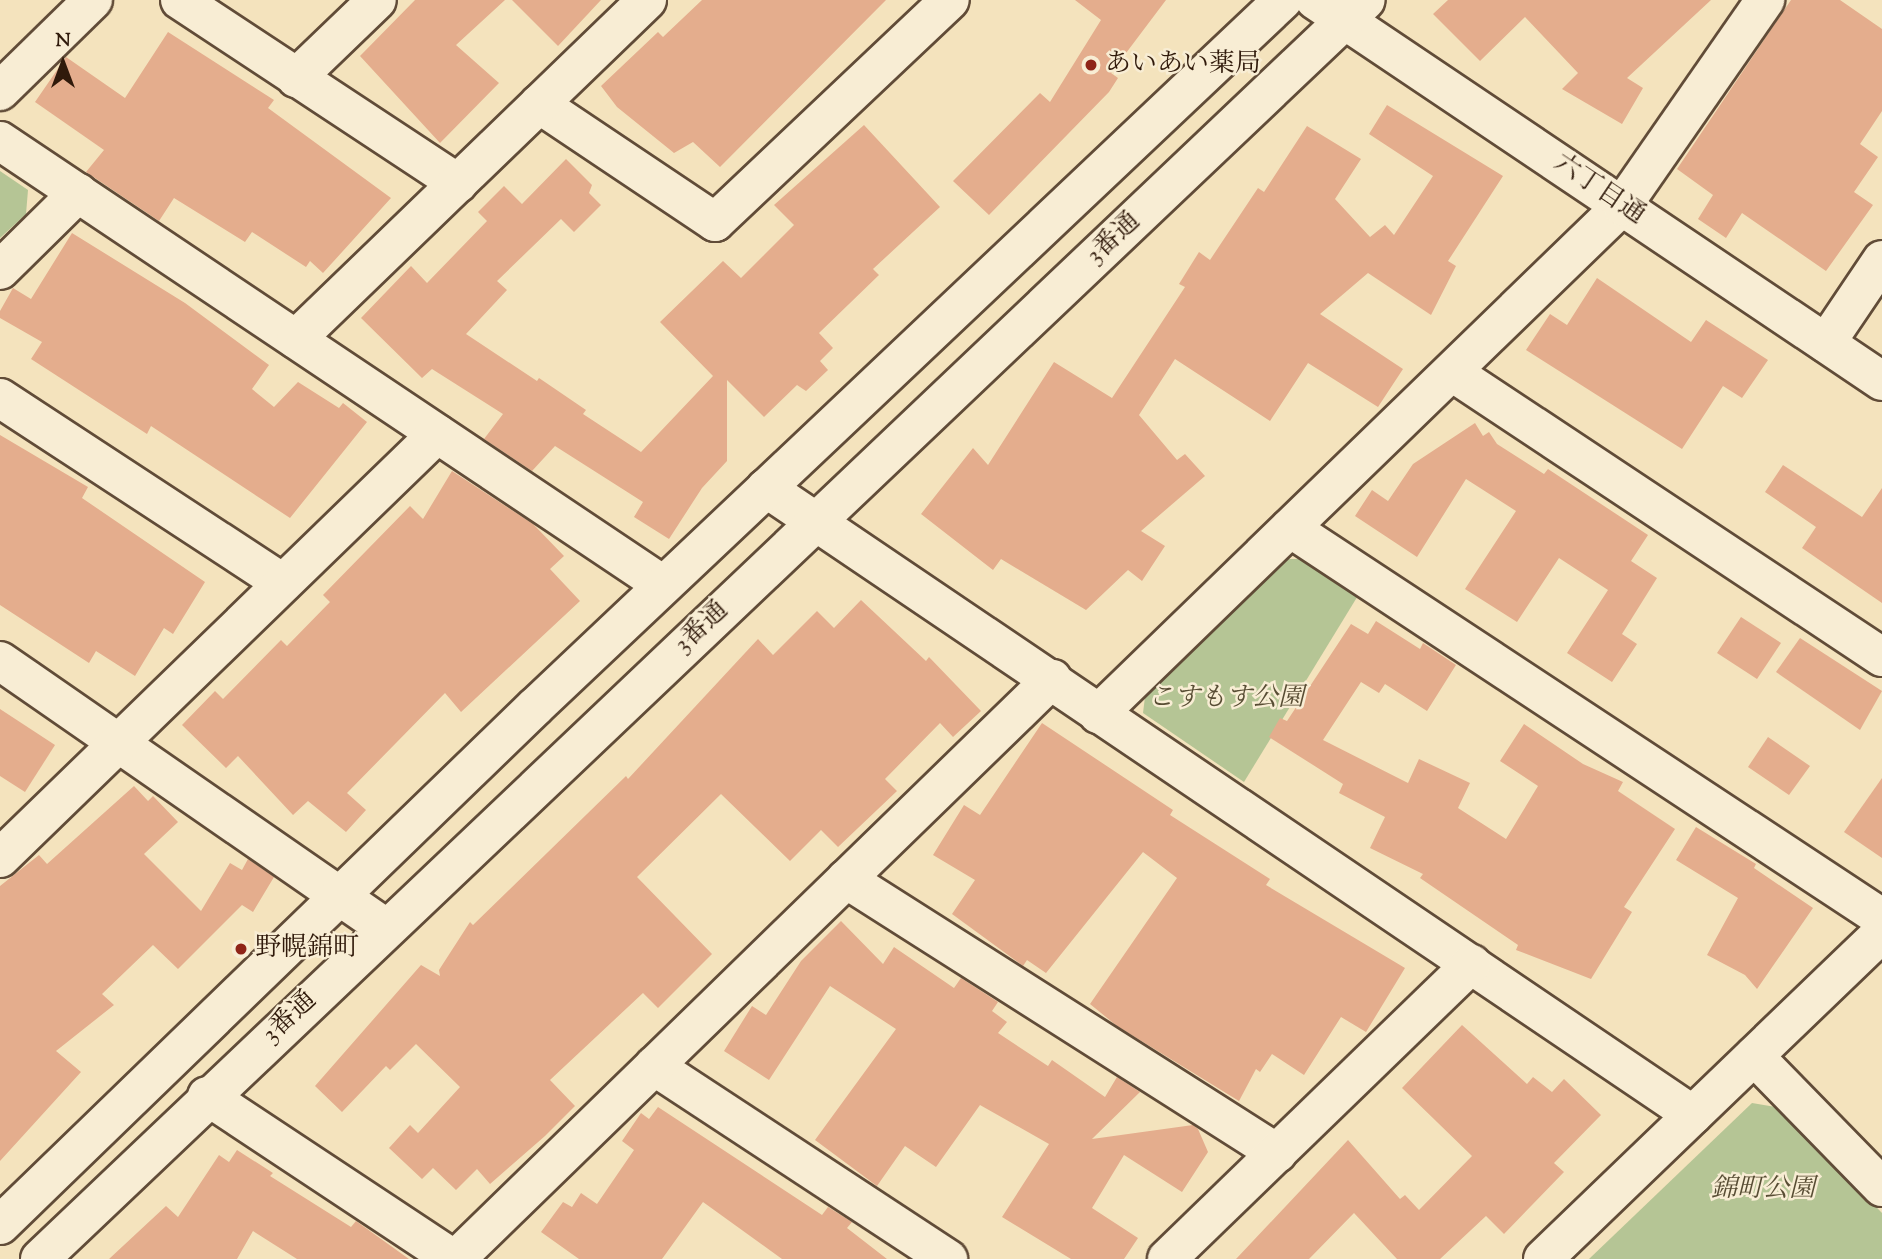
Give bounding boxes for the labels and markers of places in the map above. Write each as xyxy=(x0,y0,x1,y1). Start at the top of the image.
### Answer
place label: あいあい薬局 xyxy=(1105,49,1261,81)
marker: あいあい薬局 xyxy=(1083,57,1099,73)
place label: 野幌錦町 xyxy=(255,933,359,965)
marker: 野幌錦町 xyxy=(233,941,249,957)

